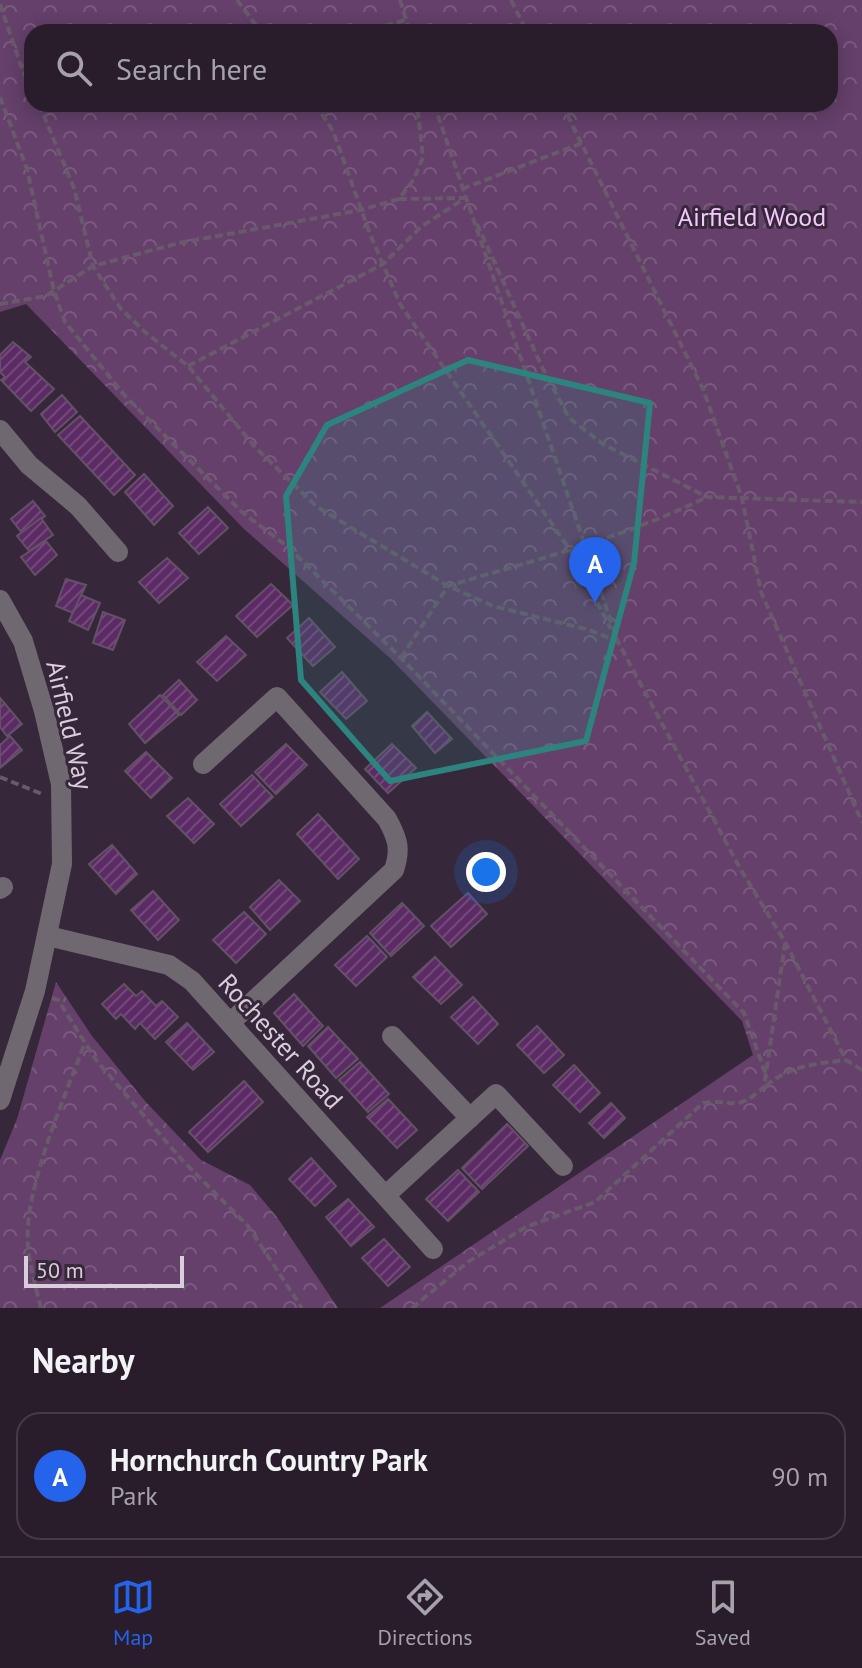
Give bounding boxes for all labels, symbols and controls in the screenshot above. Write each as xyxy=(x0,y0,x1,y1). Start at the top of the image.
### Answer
search box xyxy=(24,24,838,112)
icon: search xyxy=(52,46,96,90)
text: Search here xyxy=(116,49,267,88)
park label: Airfield Wood xyxy=(678,200,826,233)
pin: A xyxy=(569,537,621,603)
street label: Airfield Way xyxy=(39,657,101,793)
your location xyxy=(466,852,506,892)
street label: Rochester Road xyxy=(212,966,350,1116)
scale bar xyxy=(24,1252,184,1288)
text: 50 m xyxy=(36,1256,84,1284)
text: Nearby xyxy=(32,1338,134,1382)
text: Hornchurch Country Park xyxy=(110,1440,428,1479)
text: A xyxy=(52,1460,68,1493)
text: 90 m xyxy=(772,1460,828,1493)
text: Park xyxy=(110,1479,158,1512)
tab: Map xyxy=(111,1575,155,1651)
tab: Directions xyxy=(377,1575,473,1651)
tab: Saved xyxy=(695,1575,751,1651)

